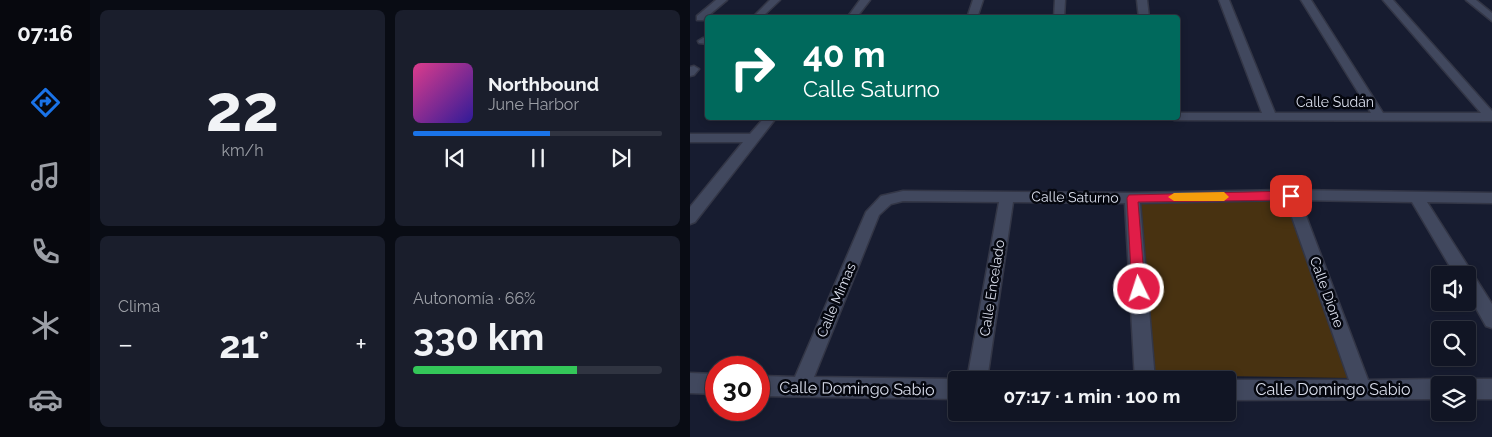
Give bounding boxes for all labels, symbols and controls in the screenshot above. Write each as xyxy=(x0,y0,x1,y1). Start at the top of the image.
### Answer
text: 07:16 xyxy=(17,20,73,46)
text: 40 m xyxy=(803,34,885,75)
icon: right xyxy=(720,35,785,100)
text: 22 xyxy=(206,70,279,146)
text: Northbound xyxy=(488,73,599,95)
text: Calle Saturno xyxy=(803,76,940,102)
icon: directions xyxy=(28,85,63,120)
street label: Calle Sudán xyxy=(1296,94,1374,110)
text: June Harbor xyxy=(488,95,579,114)
text: km/h xyxy=(221,141,264,160)
icon: previous xyxy=(441,144,469,172)
icon: pause xyxy=(524,144,552,172)
icon: next xyxy=(607,144,635,172)
icon: music xyxy=(28,159,63,194)
pin xyxy=(1270,175,1312,217)
icon: arrive xyxy=(1277,182,1305,210)
street label: Calle Saturno xyxy=(1031,188,1119,206)
icon: phone xyxy=(28,234,63,269)
street label: Calle Encelado xyxy=(976,239,1008,337)
street label: Calle Dione xyxy=(1307,254,1347,330)
street label: Calle Mimas xyxy=(813,260,859,340)
position arrow xyxy=(1112,262,1164,314)
map controls xyxy=(1431,266,1476,421)
button: sound xyxy=(1431,266,1476,311)
text: Autonomía · 66% xyxy=(413,289,536,308)
text: Clima xyxy=(118,297,160,316)
icon: climate xyxy=(28,308,63,343)
text: 330 km xyxy=(413,314,544,359)
button: search xyxy=(1431,321,1476,366)
text: 21° xyxy=(219,322,269,367)
text: − xyxy=(118,328,133,361)
text: + xyxy=(355,328,367,361)
speed limit sign: 30 xyxy=(705,356,770,421)
button: layers xyxy=(1431,376,1476,421)
street label: Calle Domingo Sabio xyxy=(779,378,935,399)
street label: Calle Domingo Sabio xyxy=(1255,380,1411,399)
icon: car xyxy=(28,382,63,417)
text: 07:17 · 1 min · 100 m xyxy=(1004,385,1180,407)

